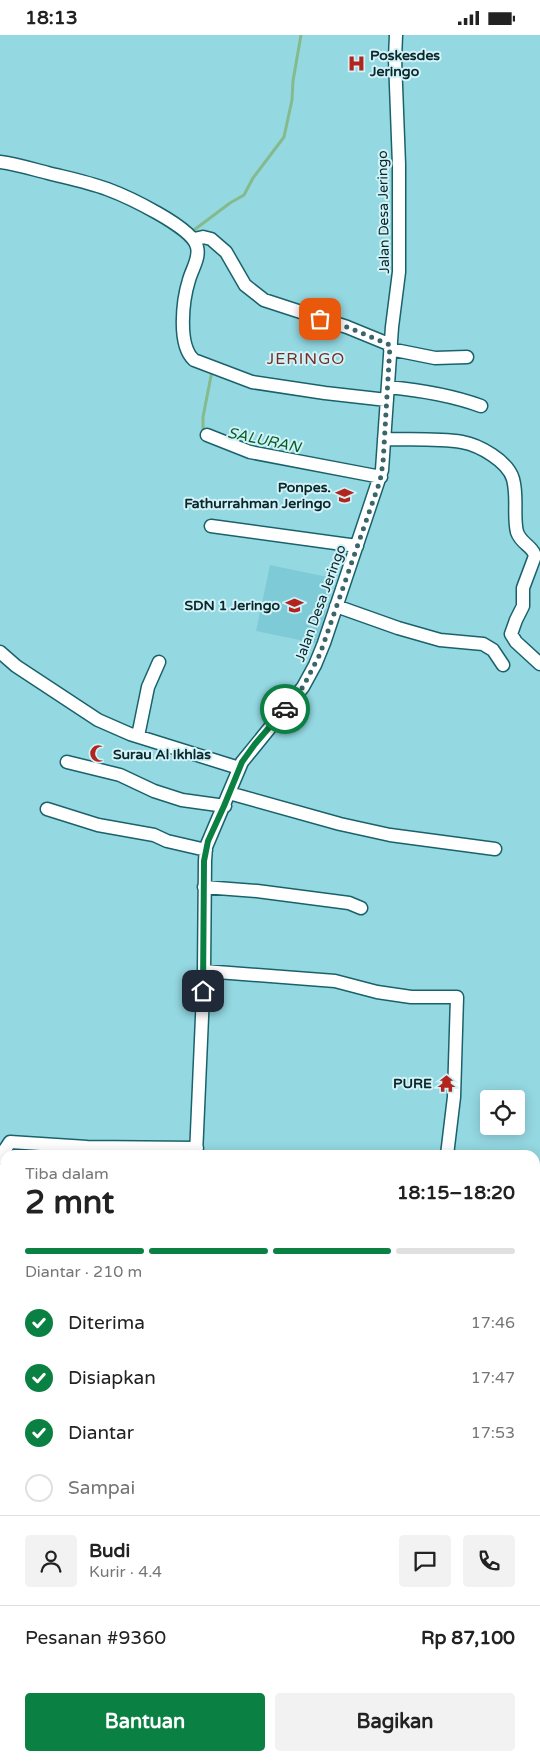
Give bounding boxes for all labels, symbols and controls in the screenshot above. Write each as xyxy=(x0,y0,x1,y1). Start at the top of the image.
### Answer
text: 18:13 xyxy=(25,7,78,29)
place label: Poskesdes Jeringo xyxy=(369,47,440,80)
hospital icon: Poskesdes Jeringo xyxy=(346,53,366,73)
street label: Jalan Desa Jeringo xyxy=(374,150,393,274)
pin xyxy=(299,298,341,340)
icon: bag xyxy=(306,305,334,333)
district label: JERINGO xyxy=(267,349,345,369)
water label: SALURAN xyxy=(226,423,304,457)
place label: Ponpes. Fathurrahman Jeringo xyxy=(184,479,331,512)
school or university icon: Ponpes. Fathurrahman Jeringo xyxy=(335,485,355,505)
street label: Jalan Desa Jeringo xyxy=(291,542,350,664)
school or university icon: SDN 1 Jeringo xyxy=(284,595,304,615)
place label: SDN 1 Jeringo xyxy=(184,597,280,614)
courier xyxy=(260,684,310,734)
icon: car xyxy=(271,695,299,723)
mosque icon: Surau Al Ikhlas xyxy=(89,744,109,764)
place label: Surau Al Ikhlas xyxy=(113,746,211,763)
pin xyxy=(182,970,224,1012)
icon: home xyxy=(189,977,217,1005)
temple icon: PURE xyxy=(436,1073,456,1093)
place label: PURE xyxy=(393,1075,432,1092)
map controls xyxy=(480,1090,525,1135)
button: locate xyxy=(480,1090,525,1135)
text: Tiba dalam xyxy=(25,1164,109,1184)
text: 18:15–18:20 xyxy=(397,1182,515,1204)
text: 2 mnt xyxy=(25,1184,114,1222)
text: Diantar · 210 m xyxy=(25,1262,142,1282)
icon: check xyxy=(25,1309,53,1337)
text: Diterima xyxy=(68,1312,145,1334)
text: 17:46 xyxy=(471,1313,515,1333)
icon: check xyxy=(25,1364,53,1392)
text: Disiapkan xyxy=(68,1367,156,1389)
text: 17:47 xyxy=(471,1368,515,1388)
icon: check xyxy=(25,1419,53,1447)
text: Diantar xyxy=(68,1422,134,1444)
text: 17:53 xyxy=(471,1423,515,1443)
text: Sampai xyxy=(68,1477,135,1499)
button: person xyxy=(25,1535,77,1587)
button: chat xyxy=(399,1535,451,1587)
button: phone xyxy=(463,1535,515,1587)
text: Budi xyxy=(89,1540,130,1562)
text: Kurir · 4.4 xyxy=(89,1562,162,1582)
text: Pesanan #9360 xyxy=(25,1627,166,1649)
text: Rp 87,100 xyxy=(421,1627,515,1649)
button: Bantuan xyxy=(25,1693,265,1751)
button: Bagikan xyxy=(275,1693,515,1751)

